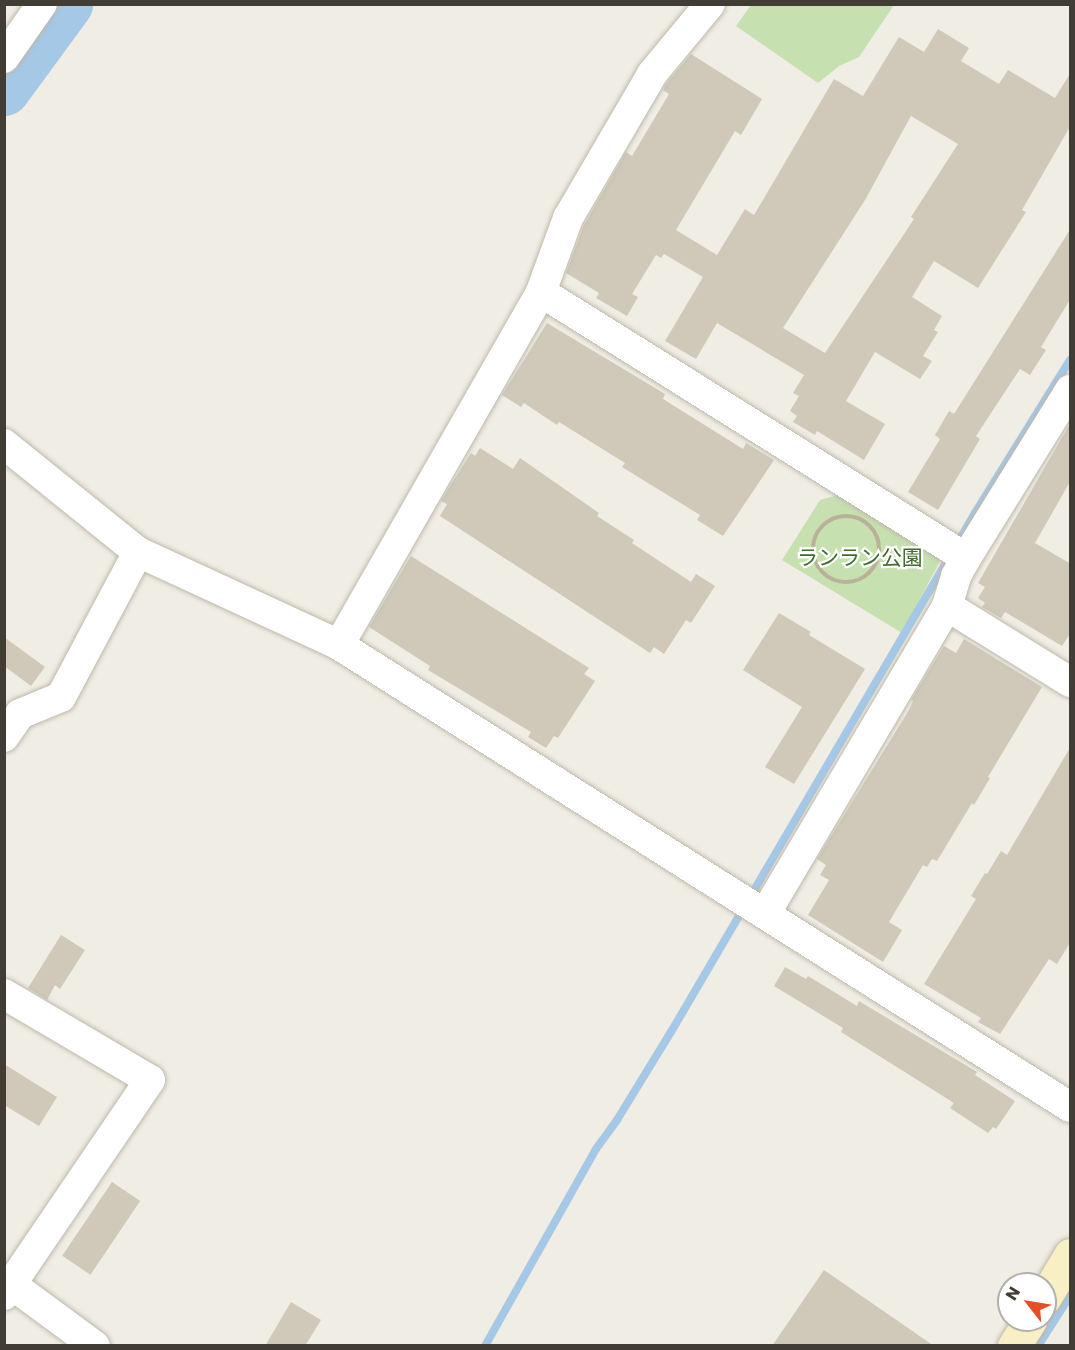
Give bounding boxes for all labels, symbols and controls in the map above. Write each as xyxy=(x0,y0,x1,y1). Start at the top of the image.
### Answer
park label: ランラン公園 xyxy=(797,545,923,571)
north arrow xyxy=(997,1272,1057,1332)
text: N xyxy=(1000,1282,1026,1305)

